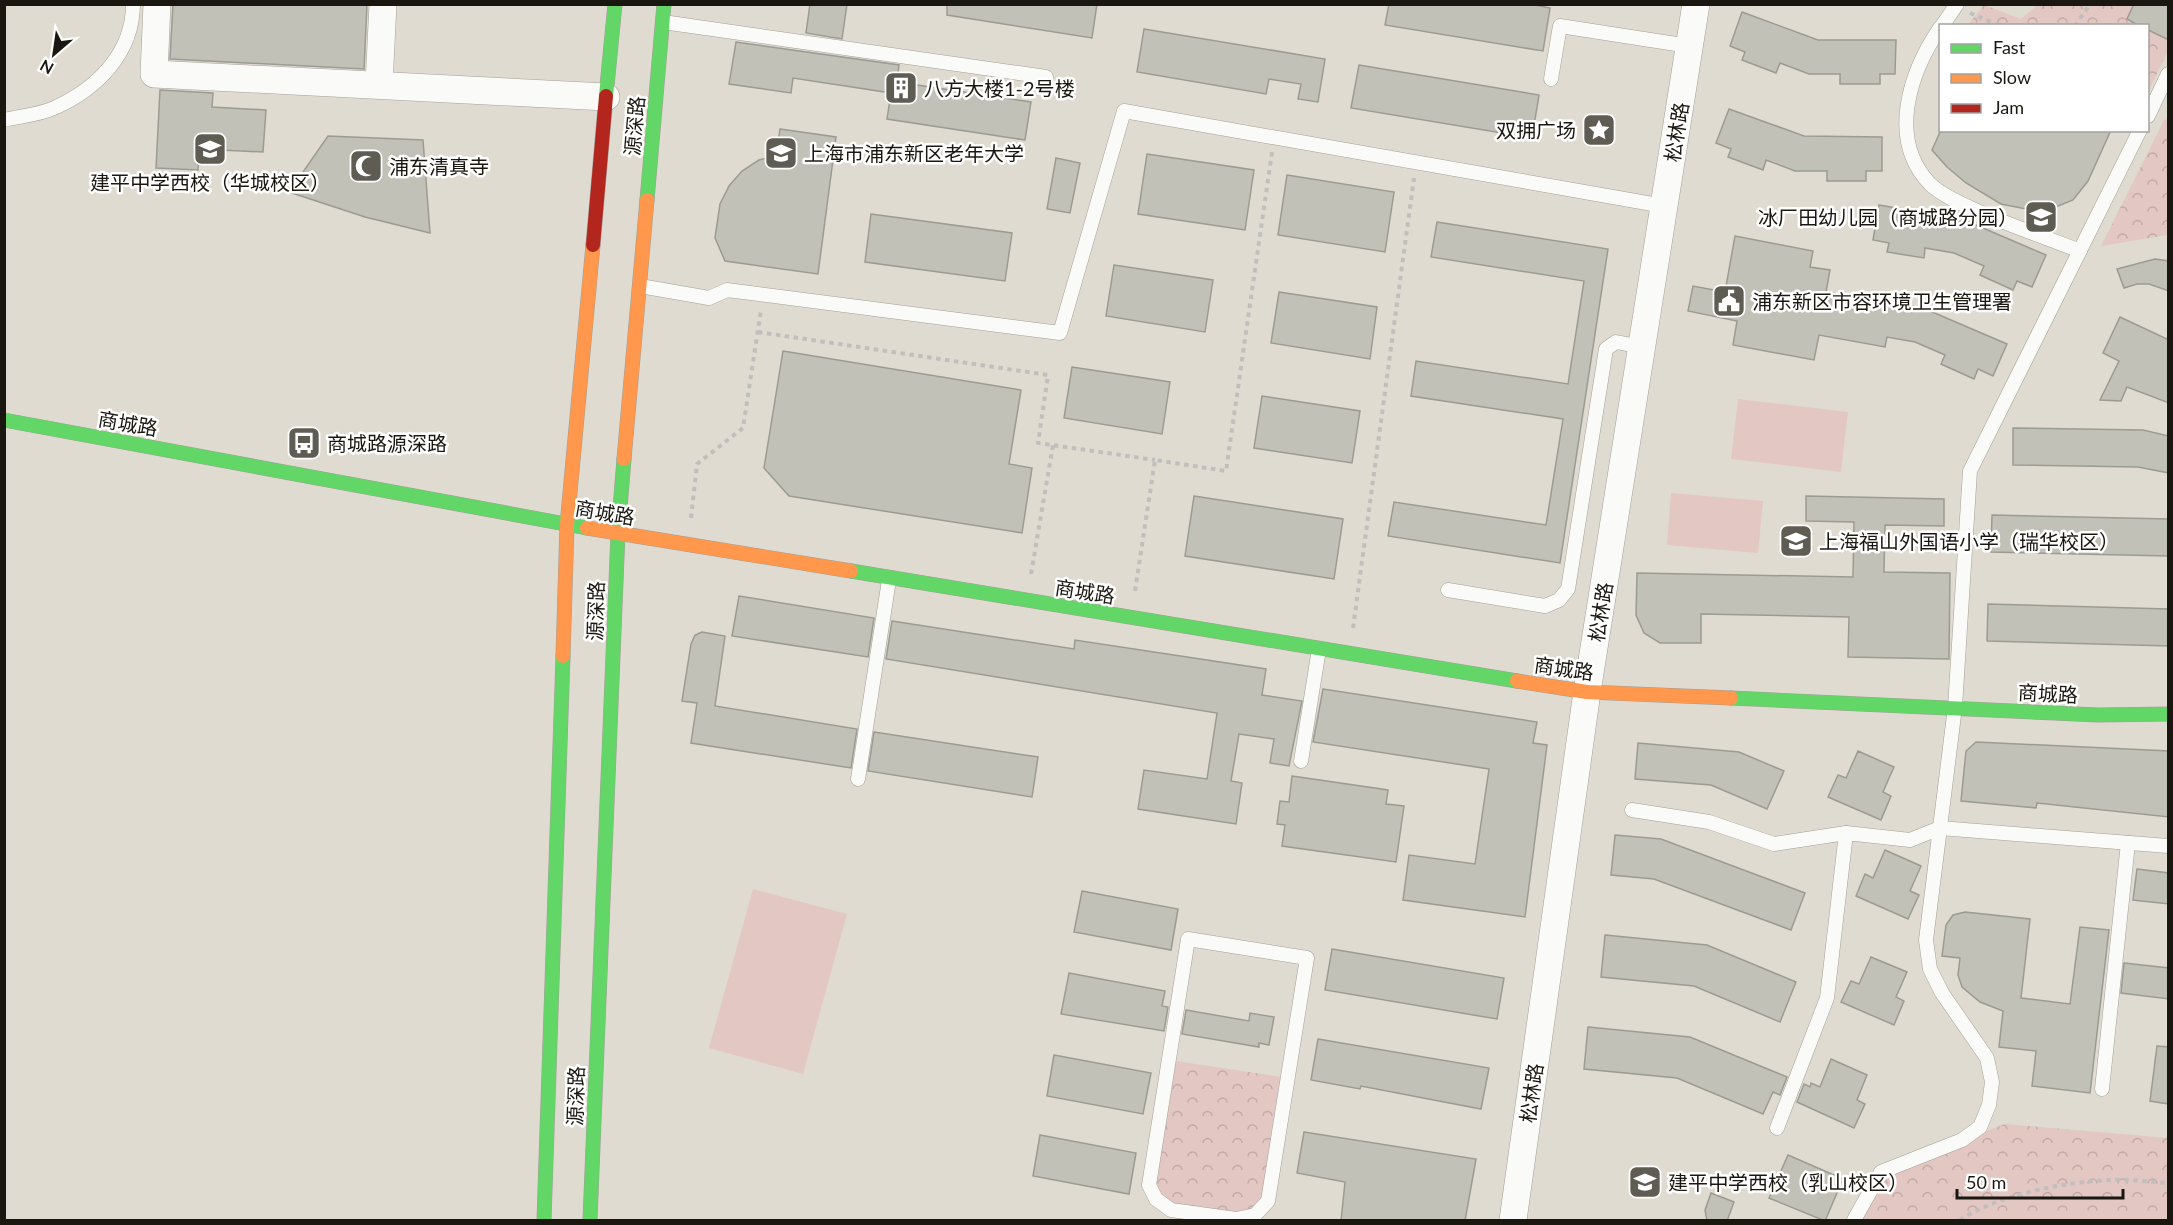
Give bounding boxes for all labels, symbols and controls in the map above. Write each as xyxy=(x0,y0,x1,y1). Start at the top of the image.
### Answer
north arrow xyxy=(24,24,84,84)
legend xyxy=(1939,24,2149,132)
text: Fast xyxy=(1993,36,2026,58)
text: N xyxy=(36,56,56,79)
text: Slow xyxy=(1993,66,2031,88)
building icon: 八方大楼1-2号楼 xyxy=(883,70,919,106)
place label: 八方大楼1-2号楼 xyxy=(924,76,1075,100)
street label: 源深路 xyxy=(619,95,649,157)
text: Jam xyxy=(1993,96,2024,118)
street label: 松林路 xyxy=(1659,100,1693,164)
place icon: 双拥广场 xyxy=(1581,112,1617,148)
place label: 双拥广场 xyxy=(1496,118,1576,142)
school or university icon: 建平中学西校（华城校区） xyxy=(192,131,228,167)
school or university icon: 上海市浦东新区老年大学 xyxy=(763,135,799,171)
place label: 上海市浦东新区老年大学 xyxy=(804,141,1024,165)
mosque icon: 浦东清真寺 xyxy=(348,148,384,184)
place label: 浦东清真寺 xyxy=(389,154,489,178)
place label: 建平中学西校（华城校区） xyxy=(90,170,330,194)
school or university icon: 冰厂田幼儿园（商城路分园） xyxy=(2023,199,2059,235)
place label: 冰厂田幼儿园（商城路分园） xyxy=(1758,205,2018,229)
public building icon: 浦东新区市容环境卫生管理署 xyxy=(1711,283,1747,319)
place label: 浦东新区市容环境卫生管理署 xyxy=(1752,289,2012,313)
street label: 商城路 xyxy=(96,406,160,440)
bus stop icon: 商城路源深路 xyxy=(286,425,322,461)
place label: 商城路源深路 xyxy=(327,431,447,455)
street label: 商城路 xyxy=(573,495,637,529)
school or university icon: 上海福山外国语小学（瑞华校区） xyxy=(1778,523,1814,559)
place label: 上海福山外国语小学（瑞华校区） xyxy=(1819,529,2119,553)
street label: 商城路 xyxy=(1053,574,1117,608)
street label: 松林路 xyxy=(1583,580,1617,644)
street label: 源深路 xyxy=(582,581,608,641)
street label: 商城路 xyxy=(1533,652,1595,684)
street label: 商城路 xyxy=(2017,679,2079,707)
street label: 松林路 xyxy=(1515,1062,1547,1124)
street label: 源深路 xyxy=(562,1066,588,1126)
scale bar xyxy=(1957,1162,2124,1200)
school or university icon: 建平中学西校（乳山校区） xyxy=(1627,1164,1663,1200)
place label: 建平中学西校（乳山校区） xyxy=(1668,1170,1908,1194)
text: 50 m xyxy=(1966,1171,2006,1193)

